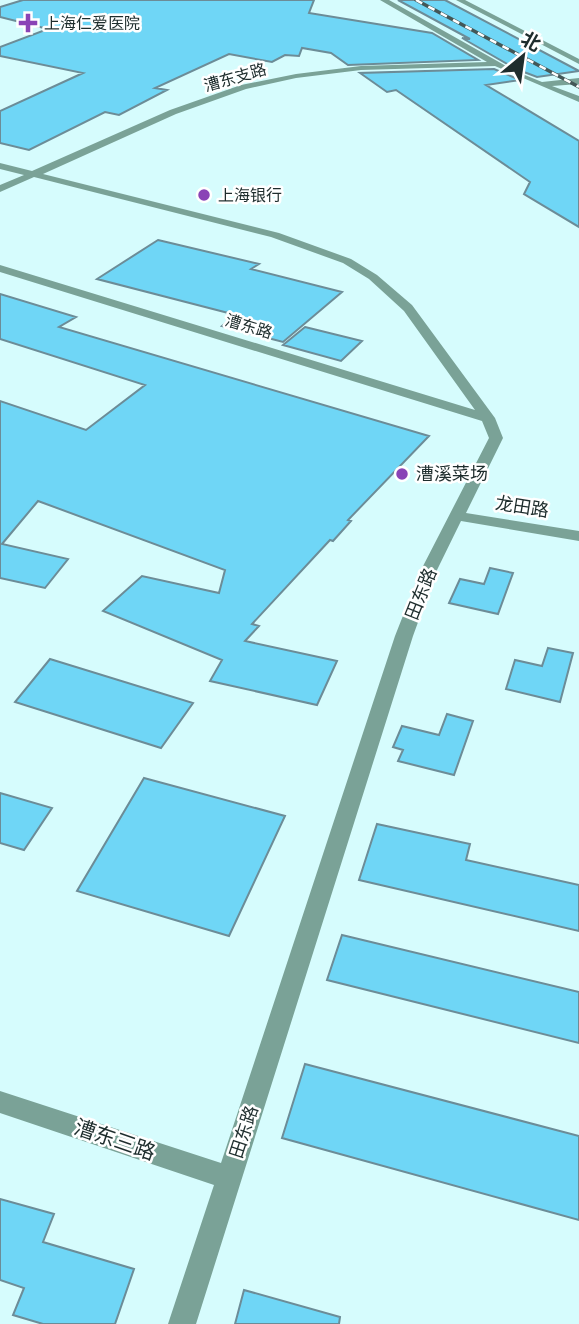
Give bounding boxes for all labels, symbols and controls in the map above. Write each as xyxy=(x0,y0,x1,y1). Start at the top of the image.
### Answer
place label: 上海仁爱医院 xyxy=(44,12,140,34)
marker: 上海仁爱医院 xyxy=(18,13,38,33)
north arrow xyxy=(488,21,558,91)
text: 北 xyxy=(517,25,546,57)
street label: 漕东支路 xyxy=(201,58,269,96)
place label: 上海银行 xyxy=(218,184,282,206)
marker: 上海银行 xyxy=(196,187,212,203)
street label: 漕东路 xyxy=(223,308,275,344)
place label: 漕溪菜场 xyxy=(416,461,488,485)
marker: 漕溪菜场 xyxy=(394,466,410,482)
street label: 龙田路 xyxy=(494,490,551,522)
street label: 田东路 xyxy=(399,564,441,623)
street label: 田东路 xyxy=(223,1102,263,1161)
street label: 漕东三路 xyxy=(71,1112,160,1166)

